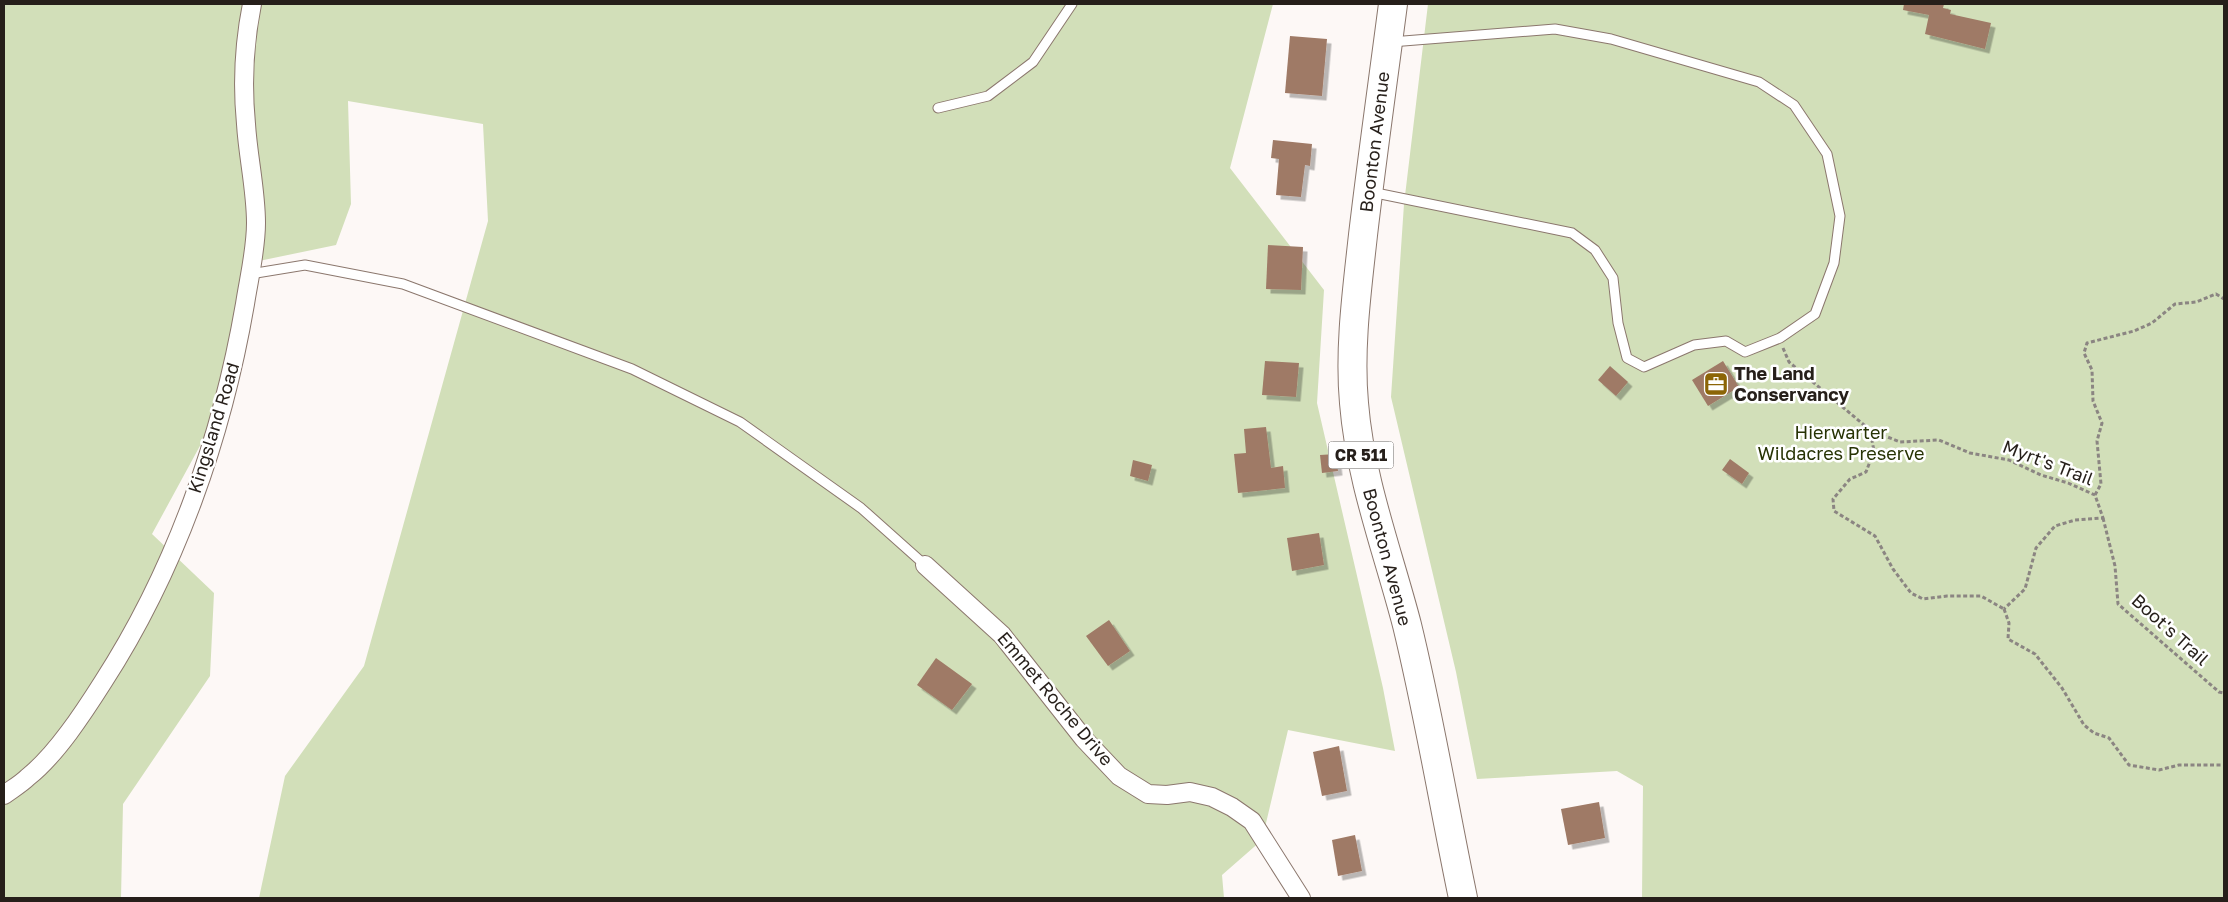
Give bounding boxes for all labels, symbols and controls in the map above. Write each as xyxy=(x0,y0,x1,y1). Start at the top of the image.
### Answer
street label: Boonton Avenue xyxy=(1354,70,1394,214)
street label: Kingsland Road xyxy=(183,360,243,496)
place label: The Land Conservancy xyxy=(1734,362,1849,405)
office icon: The Land Conservancy xyxy=(1703,371,1729,397)
park label: Hierwarter Wildacres Preserve xyxy=(1758,421,1924,464)
street label: Myrt's Trail xyxy=(2000,435,2097,490)
road number: CR 511 xyxy=(1328,442,1394,468)
street label: Boonton Avenue xyxy=(1359,485,1417,628)
street label: Boot's Trail xyxy=(2128,589,2214,670)
street label: Emmet Roche Drive xyxy=(993,627,1118,770)

